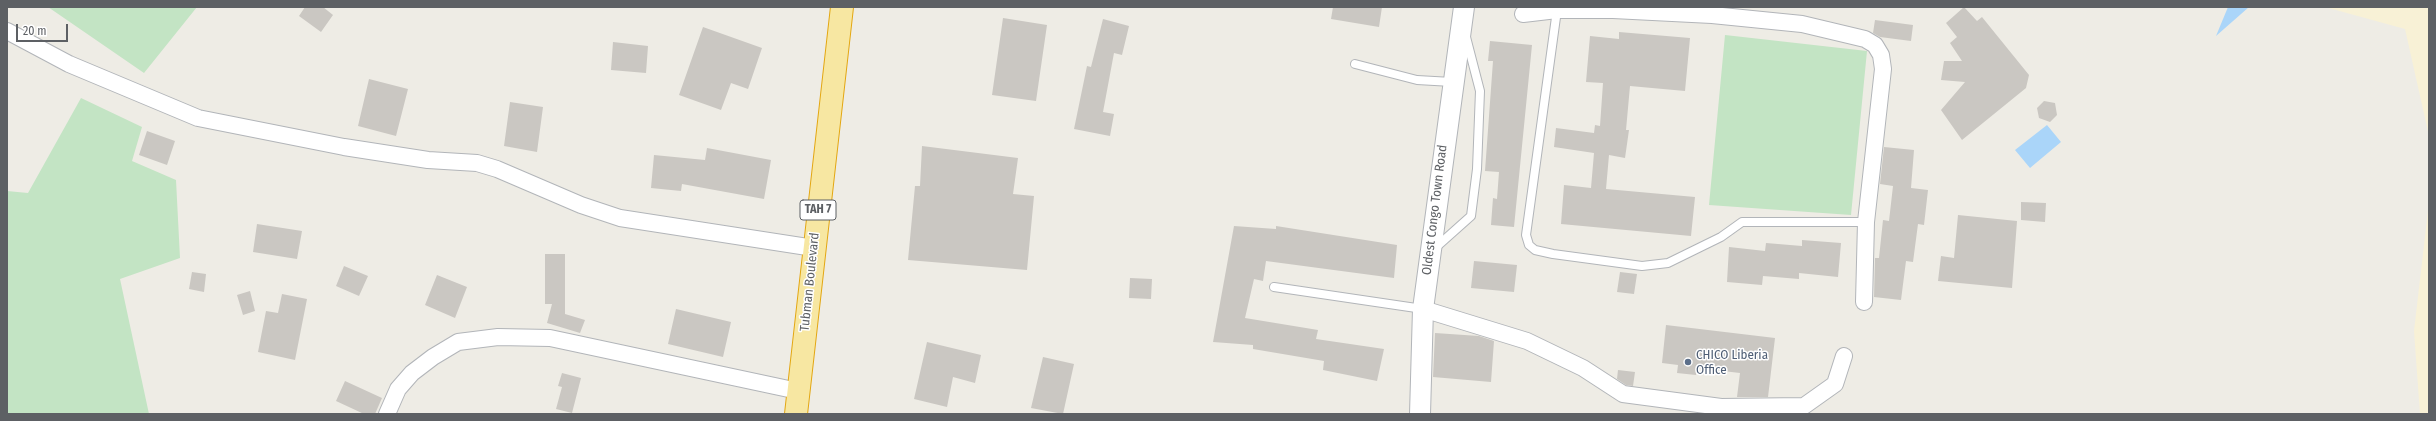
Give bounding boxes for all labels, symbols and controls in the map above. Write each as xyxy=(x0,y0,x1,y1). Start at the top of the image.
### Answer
scale bar xyxy=(18,16,70,42)
text: 20 m xyxy=(23,24,47,38)
street label: Oldest Congo Town Road xyxy=(1419,144,1451,276)
road number: TAH 7 xyxy=(800,200,836,220)
street label: Tubman Boulevard xyxy=(797,232,823,332)
place label: CHICO Liberia Office xyxy=(1696,347,1768,378)
marker: CHICO Liberia Office xyxy=(1683,357,1693,367)

